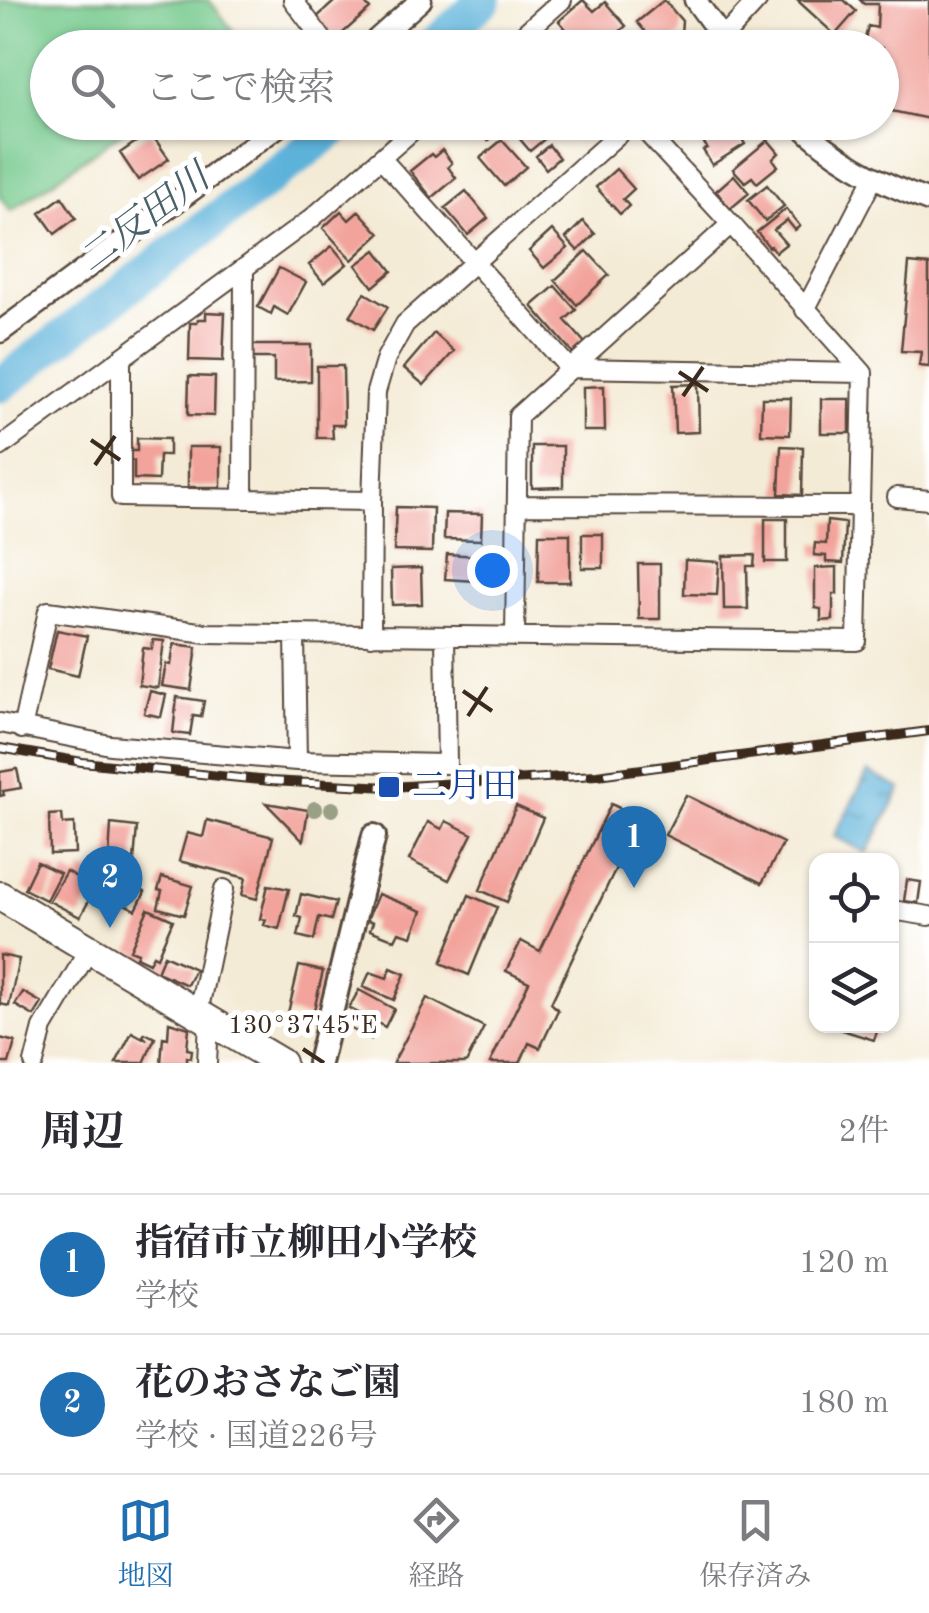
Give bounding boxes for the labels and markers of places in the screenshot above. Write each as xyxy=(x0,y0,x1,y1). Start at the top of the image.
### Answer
place label: 二月田 xyxy=(412,768,517,805)
marker: 二月田 xyxy=(376,774,402,800)
pin: 1 xyxy=(602,806,666,888)
pin: 2 xyxy=(78,846,142,928)

